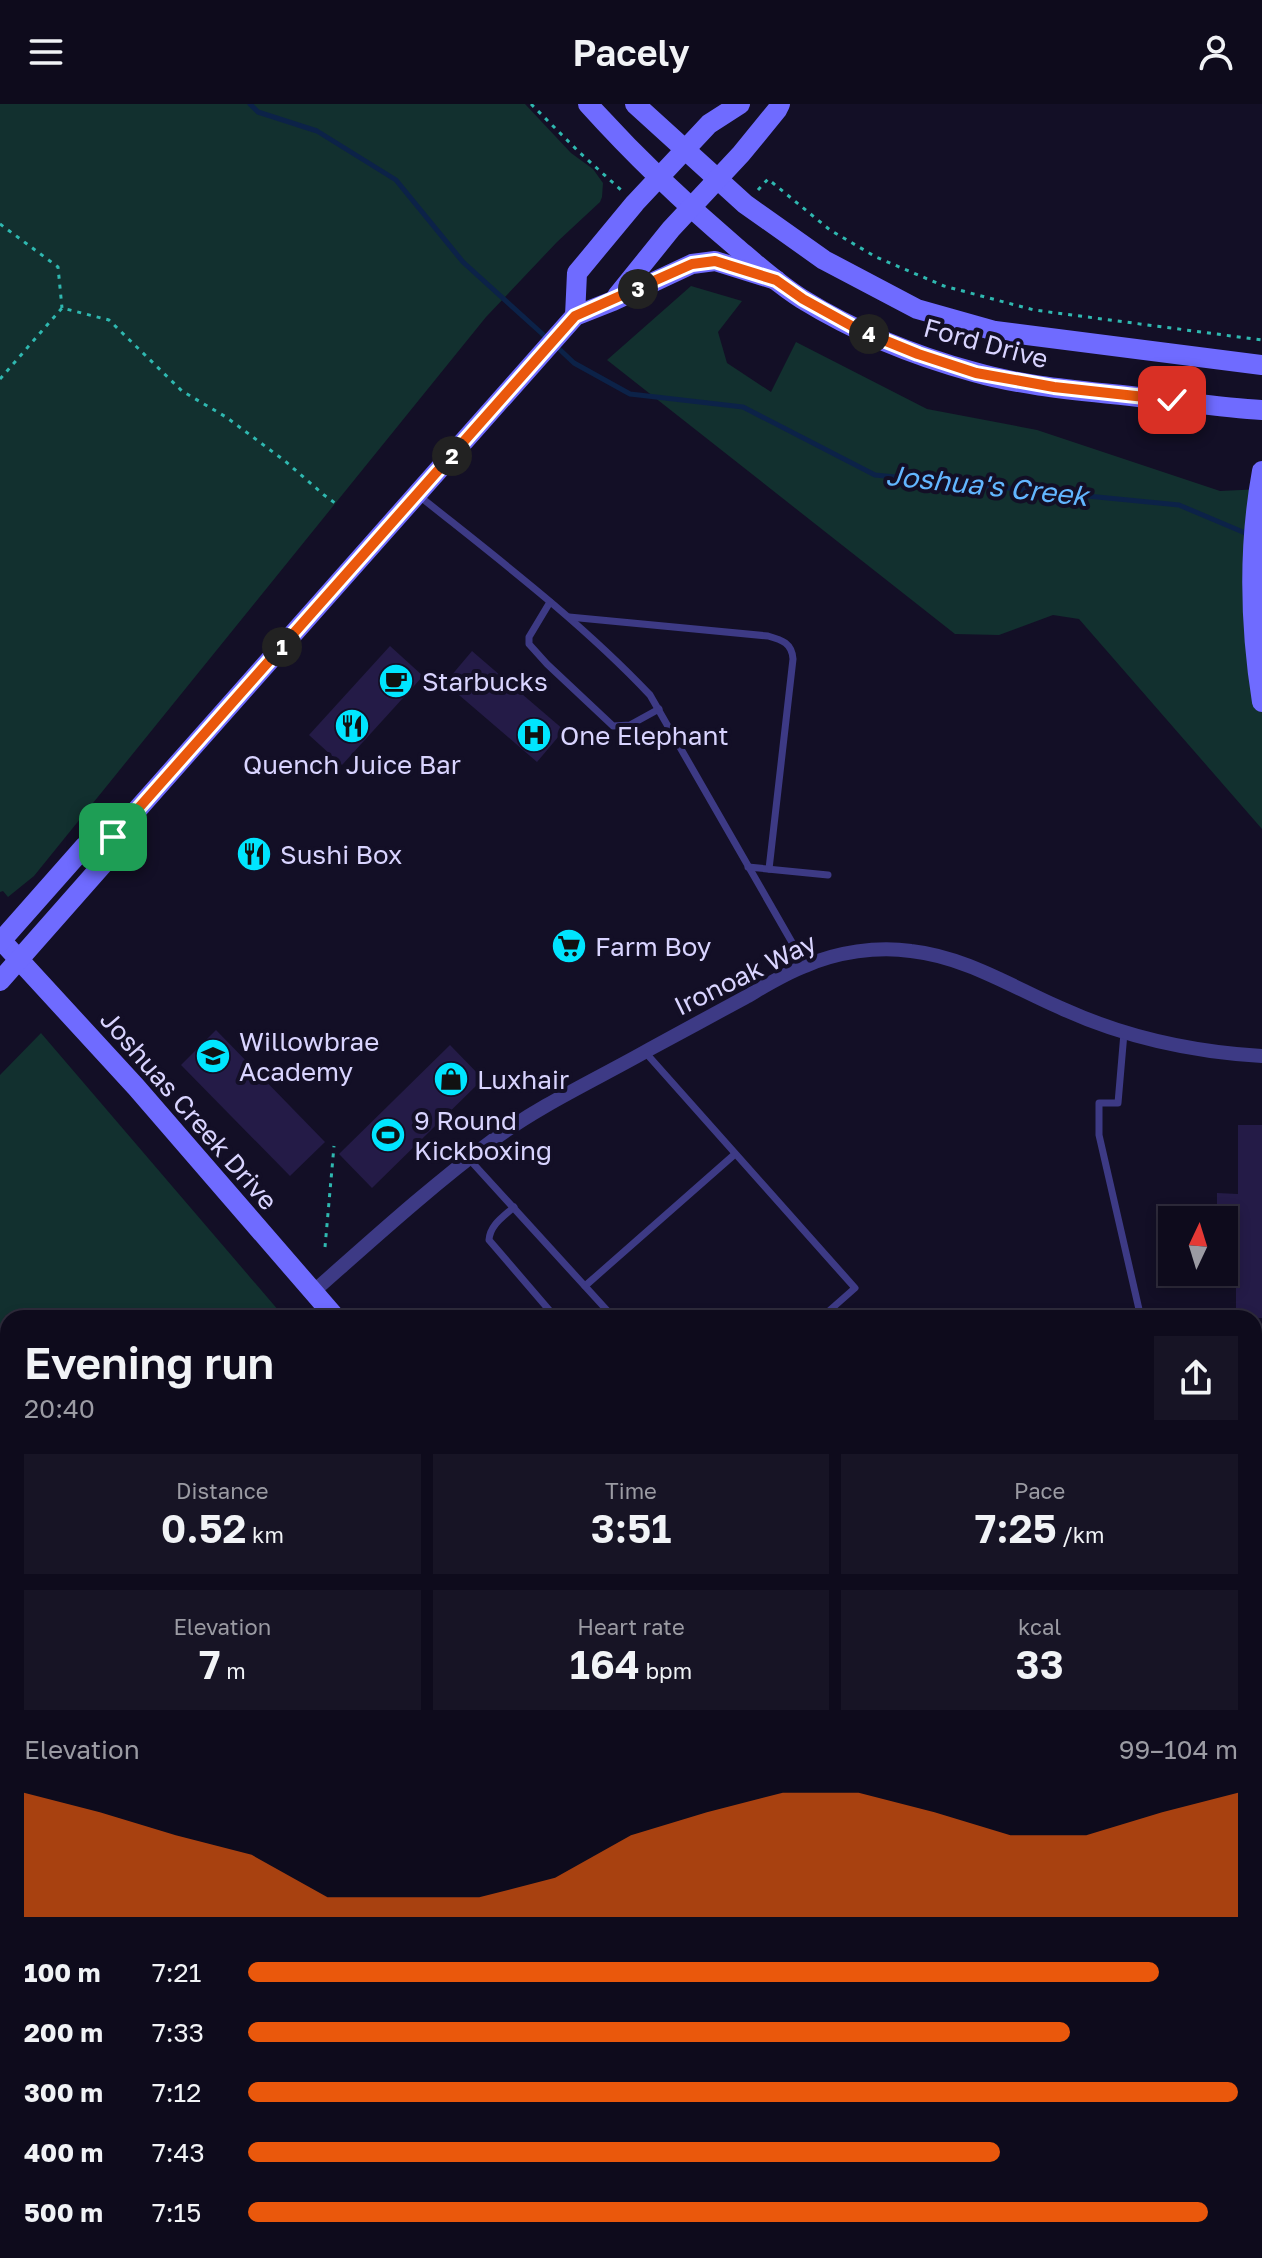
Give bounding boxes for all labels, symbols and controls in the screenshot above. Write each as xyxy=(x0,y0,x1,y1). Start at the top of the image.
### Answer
icon: menu xyxy=(24,30,68,74)
icon: person xyxy=(1194,30,1238,74)
text: Pacely xyxy=(572,31,690,74)
pin: 3 xyxy=(618,269,658,309)
text: 3 xyxy=(631,275,645,302)
street label: Ford Drive xyxy=(920,312,1052,374)
pin: 4 xyxy=(849,314,889,354)
text: 4 xyxy=(862,320,876,347)
pin xyxy=(1138,366,1206,434)
icon: check xyxy=(1150,378,1194,422)
pin: 2 xyxy=(432,436,472,476)
text: 2 xyxy=(445,442,459,469)
water label: Joshua's Creek xyxy=(884,458,1093,512)
pin: 1 xyxy=(262,627,302,667)
text: 1 xyxy=(276,633,288,660)
cafe icon: Starbucks xyxy=(377,662,415,700)
place label: Starbucks xyxy=(422,666,548,697)
restaurant icon: Quench Juice Bar xyxy=(333,707,371,745)
hospital icon: One Elephant xyxy=(515,716,553,754)
place label: One Elephant xyxy=(560,720,729,751)
place label: Quench Juice Bar xyxy=(243,749,461,780)
pin xyxy=(79,803,147,871)
icon: arrive xyxy=(91,815,135,859)
restaurant icon: Sushi Box xyxy=(235,835,273,873)
place label: Sushi Box xyxy=(280,839,402,870)
street label: Ironoak Way xyxy=(669,926,821,1022)
supermarket icon: Farm Boy xyxy=(550,927,588,965)
place label: Farm Boy xyxy=(595,931,712,962)
street label: Joshuas Creek Drive xyxy=(94,1004,284,1216)
place label: Willowbrae Academy xyxy=(239,1026,379,1087)
school or university icon: Willowbrae Academy xyxy=(194,1037,232,1075)
shop icon: Luxhair xyxy=(432,1060,470,1098)
place label: Luxhair xyxy=(477,1064,569,1095)
place label: 9 Round Kickboxing xyxy=(414,1105,552,1166)
sports icon: 9 Round Kickboxing xyxy=(369,1116,407,1154)
north arrow xyxy=(1158,1206,1238,1286)
map controls xyxy=(1158,1206,1238,1286)
text: Evening run xyxy=(24,1336,274,1389)
button: share xyxy=(1154,1336,1238,1420)
text: 20:40 xyxy=(24,1393,95,1424)
text: Distance xyxy=(176,1477,269,1504)
text: Time xyxy=(605,1477,657,1504)
text: Pace xyxy=(1014,1477,1065,1504)
text: 0.52 xyxy=(161,1504,247,1552)
text: 3:51 xyxy=(591,1504,671,1552)
text: 7:25 xyxy=(975,1504,1057,1552)
text: km xyxy=(247,1521,284,1548)
text: /km xyxy=(1057,1521,1105,1548)
text: Elevation xyxy=(173,1613,271,1640)
text: Heart rate xyxy=(577,1613,685,1640)
text: kcal xyxy=(1018,1613,1061,1640)
text: 7 xyxy=(199,1640,221,1688)
text: 164 xyxy=(570,1640,640,1688)
text: 33 xyxy=(1015,1640,1064,1688)
text: m xyxy=(221,1657,246,1684)
text: bpm xyxy=(640,1657,692,1684)
text: Elevation xyxy=(24,1734,140,1765)
text: 99–104 m xyxy=(1119,1734,1238,1765)
text: 100 m xyxy=(24,1957,100,1988)
text: 7:21 xyxy=(152,1957,201,1988)
text: 200 m xyxy=(24,2017,103,2048)
text: 7:33 xyxy=(152,2017,204,2048)
text: 300 m xyxy=(24,2077,103,2108)
text: 7:12 xyxy=(152,2077,201,2108)
text: 400 m xyxy=(24,2137,103,2168)
text: 7:43 xyxy=(152,2137,205,2168)
text: 500 m xyxy=(24,2197,103,2228)
text: 7:15 xyxy=(152,2197,201,2228)

